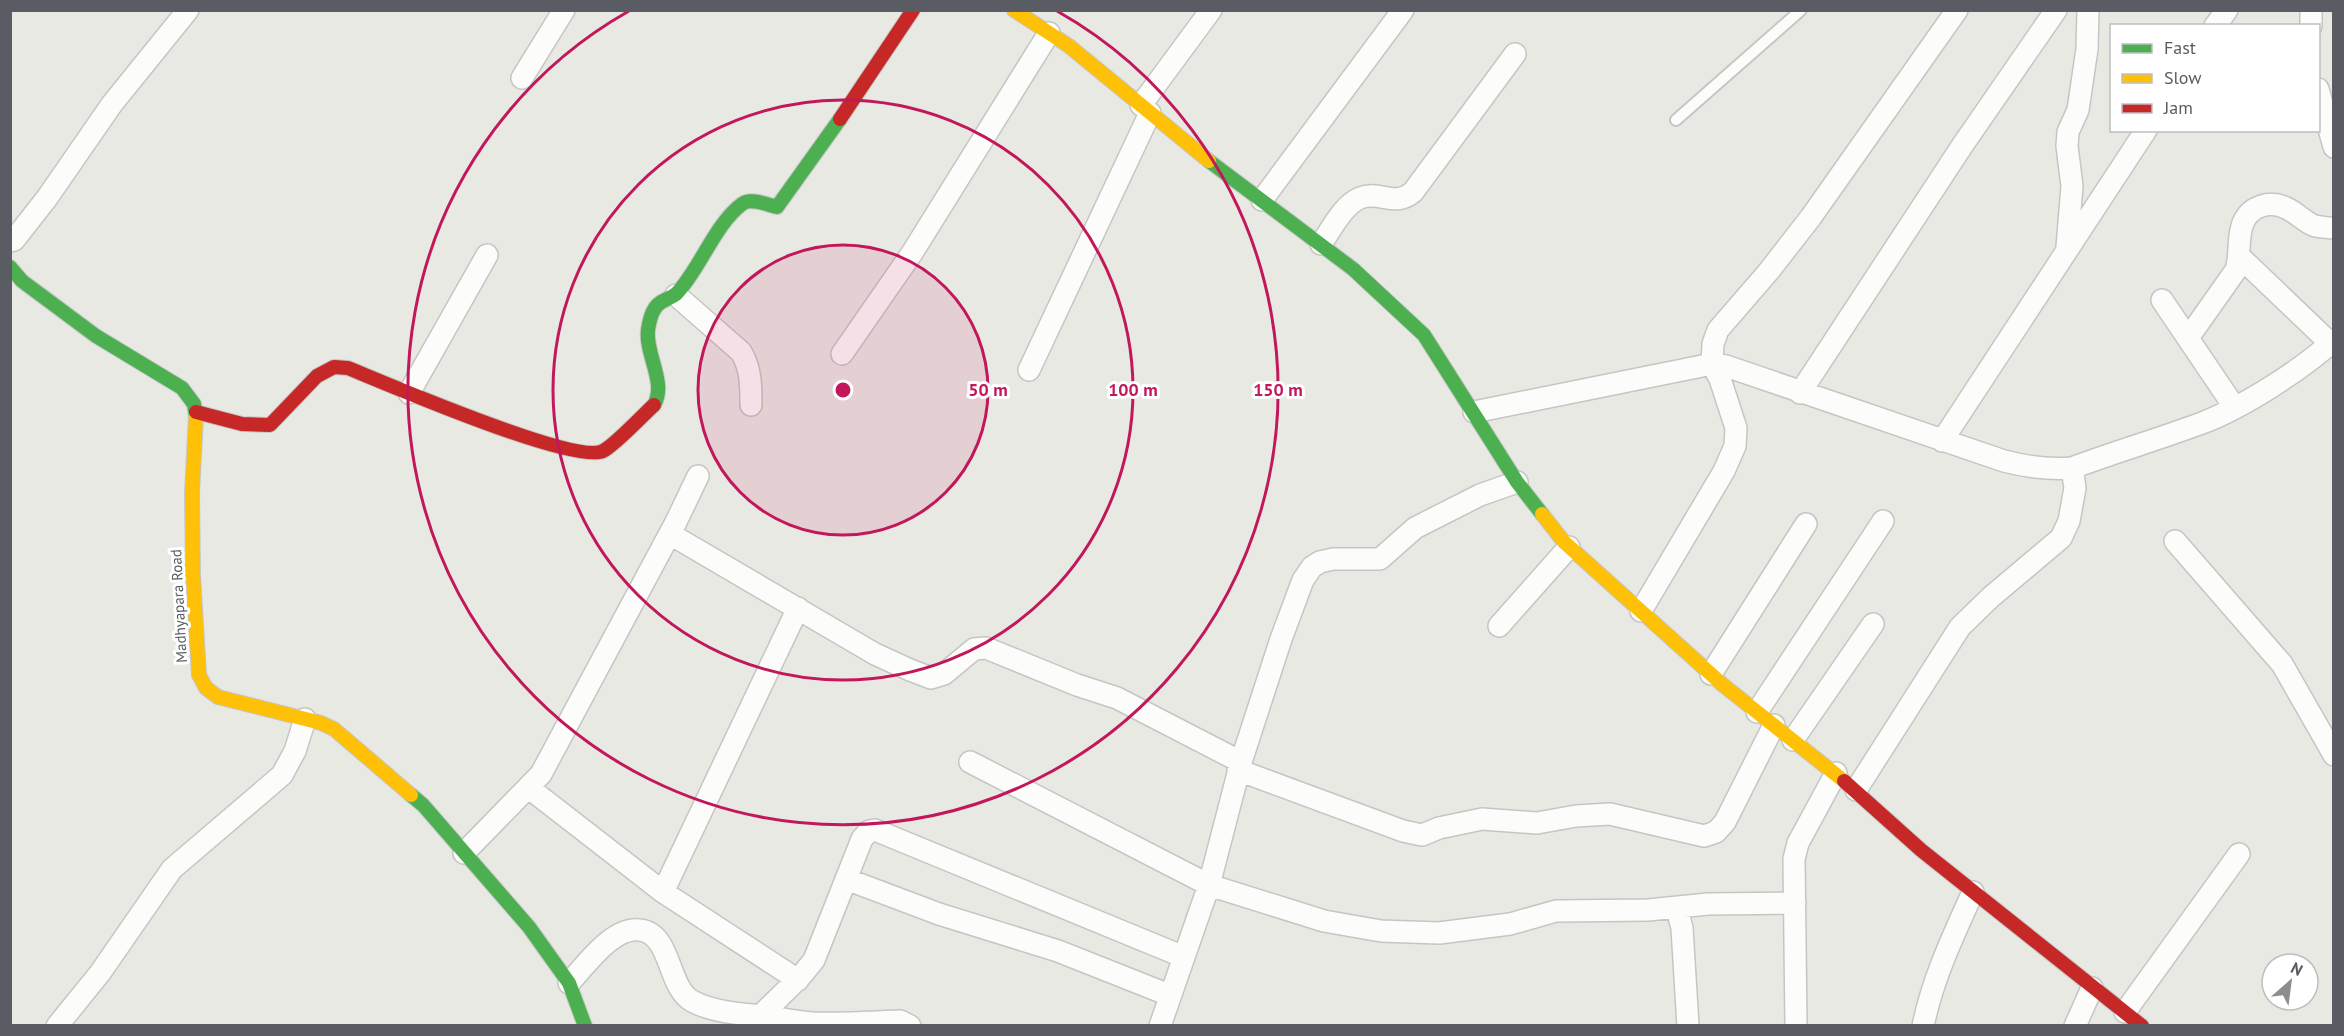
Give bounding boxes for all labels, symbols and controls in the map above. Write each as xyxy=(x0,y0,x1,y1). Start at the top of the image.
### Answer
legend xyxy=(2110,24,2320,132)
text: Fast xyxy=(2164,36,2196,59)
text: Slow xyxy=(2164,66,2202,89)
text: Jam xyxy=(2163,96,2193,119)
text: 50 m xyxy=(968,378,1008,401)
text: 100 m xyxy=(1108,378,1158,401)
text: 150 m xyxy=(1253,378,1303,401)
centre of rings xyxy=(833,380,853,400)
street label: Madhyapara Road xyxy=(166,549,191,663)
north arrow xyxy=(2260,952,2320,1012)
text: N xyxy=(2288,957,2306,980)

